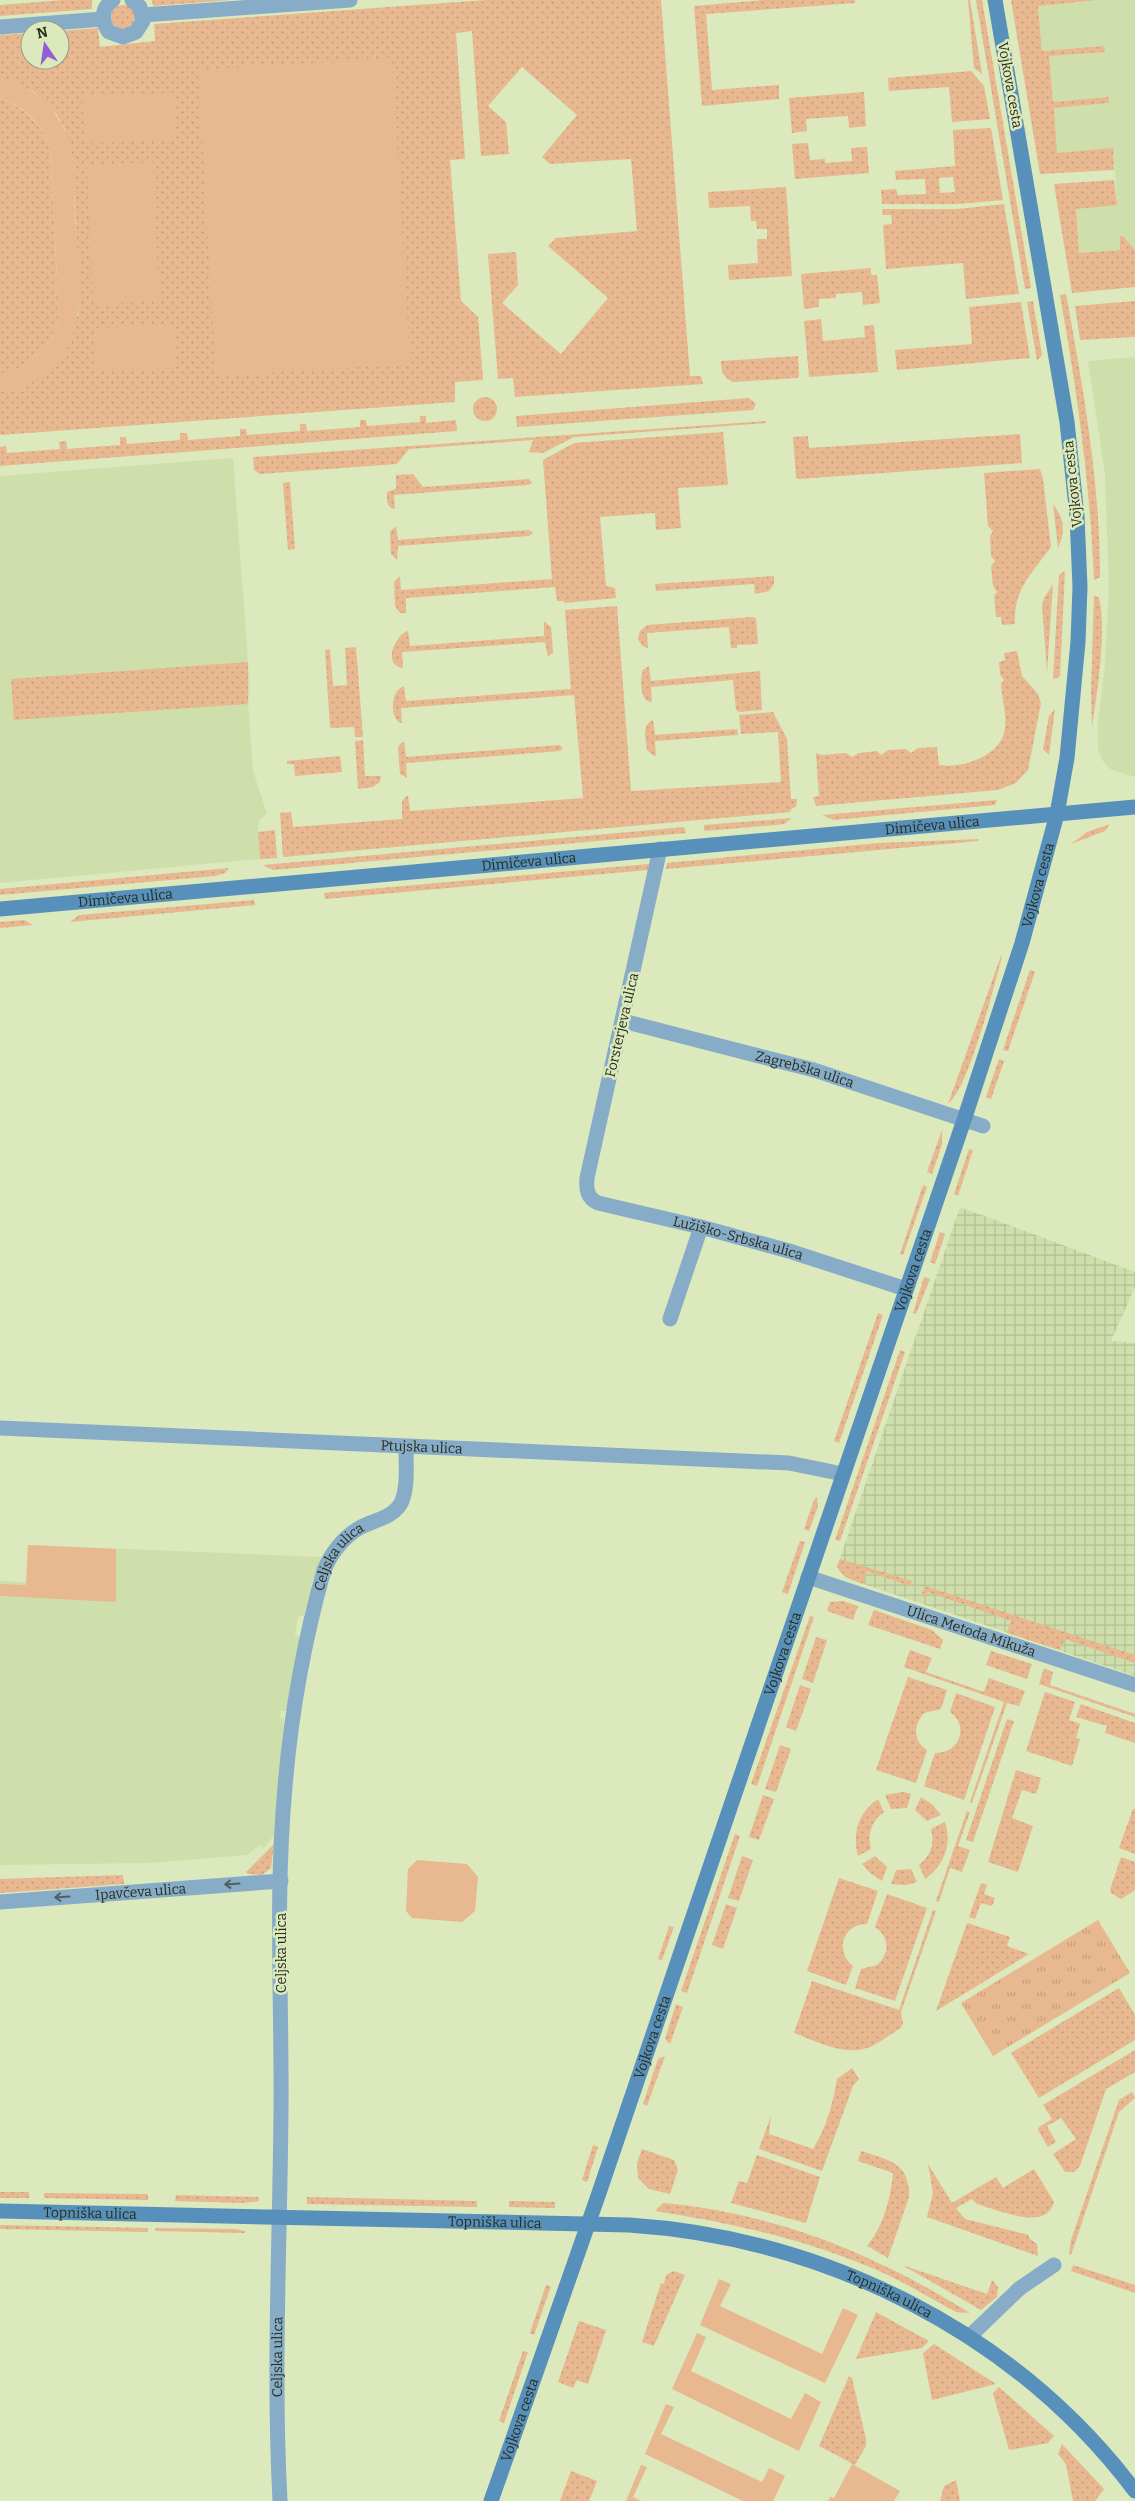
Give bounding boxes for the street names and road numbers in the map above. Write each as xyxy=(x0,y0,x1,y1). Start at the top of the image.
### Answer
street label: Vojkova cesta xyxy=(994,41,1026,130)
street label: Vojkova cesta xyxy=(1060,439,1086,528)
street label: Dimičeva ulica xyxy=(884,812,981,838)
street label: Vojkova cesta xyxy=(1018,840,1057,929)
street label: Dimičeva ulica xyxy=(481,849,577,874)
street label: Dimičeva ulica xyxy=(77,885,174,910)
street label: Forsterjeva ulica xyxy=(602,971,642,1079)
street label: Zagrebška ulica xyxy=(754,1047,857,1091)
street label: Lužiško-Srbska ulica xyxy=(671,1212,806,1264)
street label: Vojkova cesta xyxy=(891,1226,935,1314)
street label: Ptujska ulica xyxy=(380,1436,463,1457)
street label: Celjska ulica xyxy=(310,1519,367,1593)
street label: Ulica Metoda Mikuža xyxy=(905,1602,1038,1660)
street label: Vojkova cesta xyxy=(760,1609,805,1698)
street label: Ipavčeva ulica xyxy=(94,1880,187,1903)
street label: Celjska ulica xyxy=(273,1912,290,1993)
street label: Vojkova cesta xyxy=(630,1993,674,2081)
street label: Topniška ulica xyxy=(43,2203,137,2223)
street label: Topniška ulica xyxy=(448,2212,542,2232)
street label: Topniška ulica xyxy=(844,2266,936,2322)
street label: Celjska ulica xyxy=(268,2316,286,2397)
street label: Vojkova cesta xyxy=(497,2376,542,2464)

